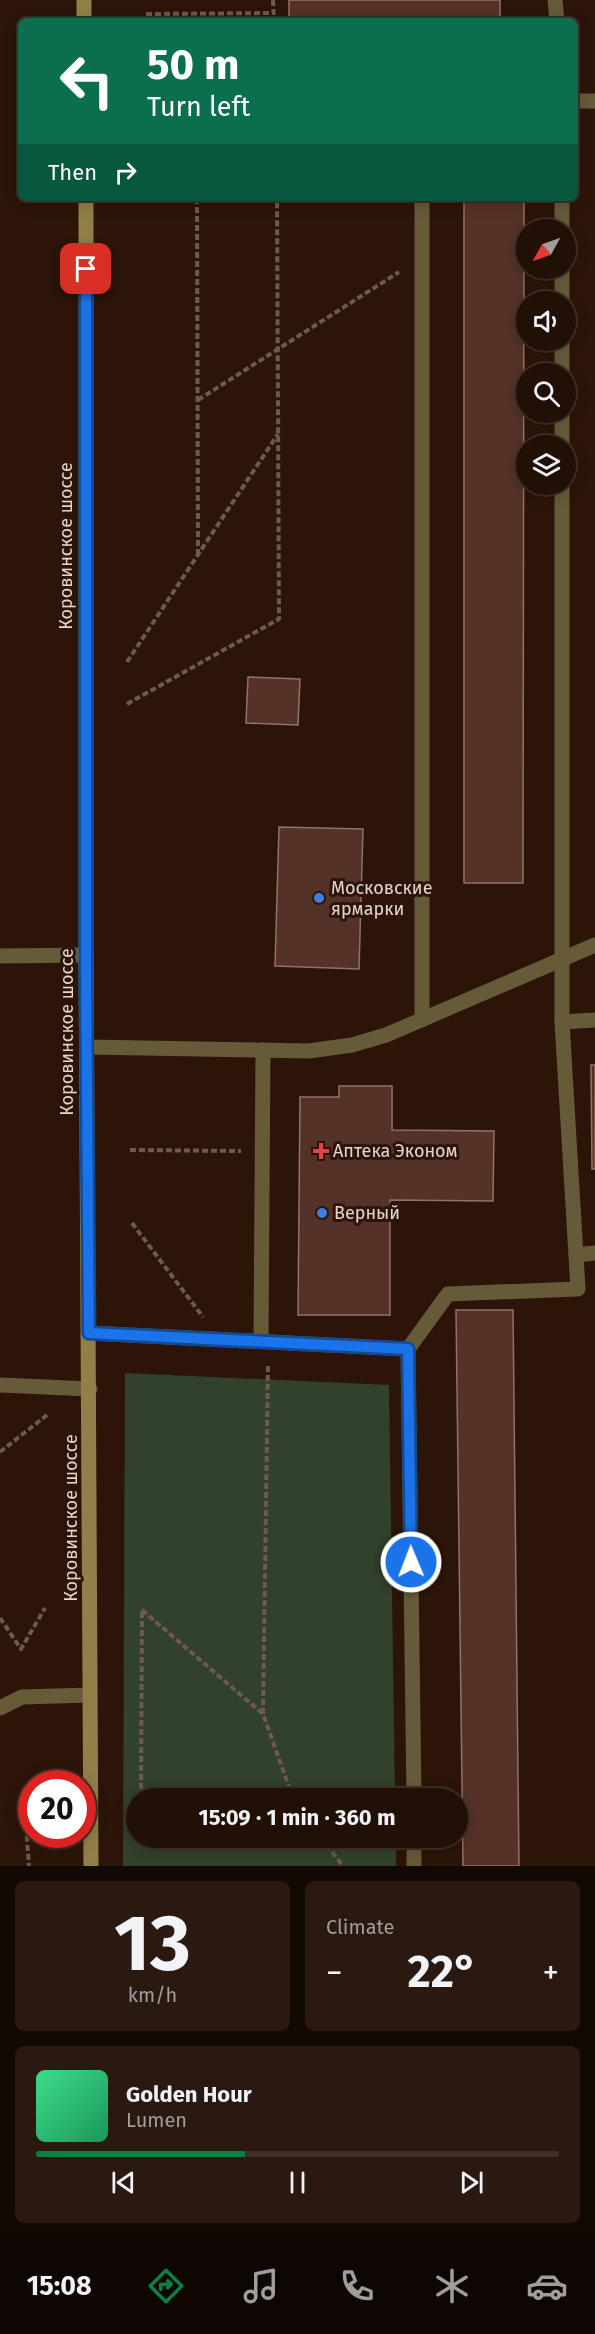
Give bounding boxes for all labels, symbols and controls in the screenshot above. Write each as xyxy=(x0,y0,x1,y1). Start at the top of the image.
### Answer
text: 50 m xyxy=(147,40,240,90)
icon: left xyxy=(48,42,126,120)
text: Turn left xyxy=(147,91,250,123)
icon: right xyxy=(109,156,142,189)
text: Then xyxy=(48,159,97,186)
north arrow xyxy=(516,219,576,279)
map controls xyxy=(516,219,576,495)
pin xyxy=(60,243,111,294)
icon: arrive xyxy=(69,252,102,285)
button: sound xyxy=(516,291,576,351)
button: search xyxy=(516,363,576,423)
button: layers xyxy=(516,435,576,495)
street label: Коровинское шоссе xyxy=(55,462,77,630)
place label: Московские ярмарки xyxy=(331,877,432,920)
marker: Московские ярмарки xyxy=(312,891,326,905)
street label: Коровинское шоссе xyxy=(56,948,78,1116)
place label: Аптека Эконом xyxy=(333,1140,458,1162)
marker: Аптека Эконом xyxy=(314,1144,328,1158)
place label: Верный xyxy=(334,1202,400,1224)
marker: Верный xyxy=(315,1206,329,1220)
street label: Коровинское шоссе xyxy=(60,1434,82,1602)
position arrow xyxy=(379,1530,443,1594)
speed limit sign: 20 xyxy=(18,1770,96,1848)
text: 15:09 · 1 min · 360 m xyxy=(198,1804,396,1831)
text: 13 xyxy=(114,1897,191,1991)
text: Climate xyxy=(326,1915,394,1939)
text: 22° xyxy=(408,1945,478,1999)
text: − xyxy=(326,1953,343,1993)
text: + xyxy=(543,1953,559,1993)
text: km/h xyxy=(128,1983,177,2007)
text: Golden Hour xyxy=(126,2081,252,2108)
text: Lumen xyxy=(126,2108,187,2132)
icon: previous xyxy=(107,2166,140,2199)
icon: pause xyxy=(281,2166,314,2199)
icon: next xyxy=(455,2166,488,2199)
icon: directions xyxy=(145,2265,187,2307)
icon: music xyxy=(240,2265,282,2307)
icon: phone xyxy=(336,2265,378,2307)
icon: climate xyxy=(431,2265,473,2307)
icon: car xyxy=(526,2265,568,2307)
text: 15:08 xyxy=(27,2270,92,2302)

